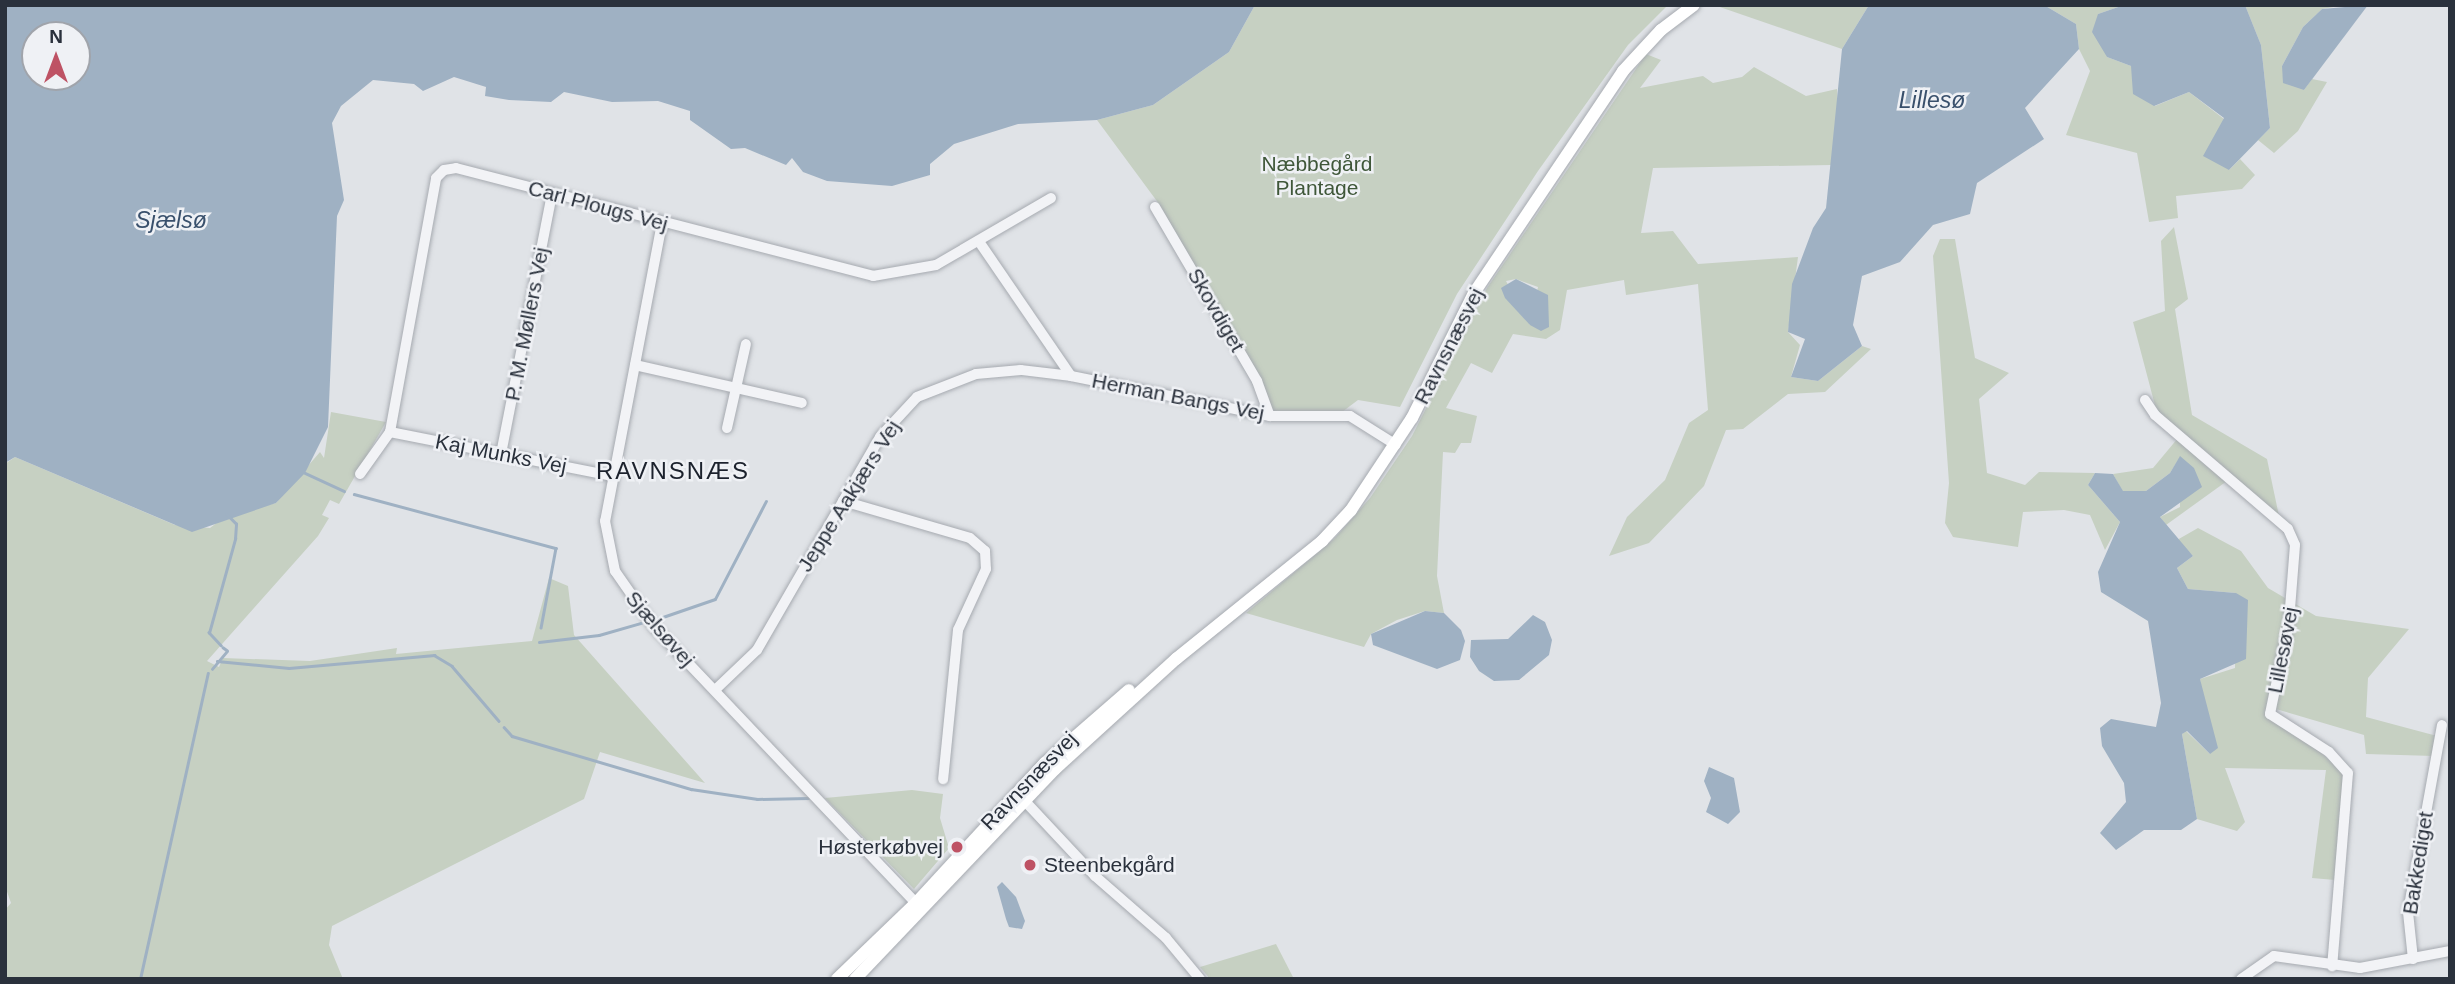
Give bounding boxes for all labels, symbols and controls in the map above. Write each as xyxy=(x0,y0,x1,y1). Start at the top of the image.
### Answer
north arrow xyxy=(21,21,91,91)
text: N xyxy=(49,26,63,47)
water label: Lillesø xyxy=(1899,86,1965,114)
park label: Næbbegård Plantage xyxy=(1262,151,1372,201)
street label: Carl Plougs Vej xyxy=(525,175,671,237)
water label: Sjælsø xyxy=(135,206,207,234)
street label: P. M. Møllers Vej xyxy=(500,245,554,403)
street label: Skovdiget xyxy=(1182,264,1250,356)
street label: Ravnsnæsvej xyxy=(1409,284,1489,408)
street label: Herman Bangs Vej xyxy=(1090,368,1266,426)
street label: Jeppe Aakjærs Vej xyxy=(792,415,906,577)
street label: Kaj Munks Vej xyxy=(433,429,569,479)
district label: RAVNSNÆS xyxy=(597,457,749,485)
street label: Sjælsøvej xyxy=(620,586,700,672)
street label: Lillesøvej xyxy=(2262,605,2304,695)
street label: Ravnsnæsvej xyxy=(976,726,1082,836)
street label: Bakkediget xyxy=(2397,810,2439,916)
place label: Høsterkøbvej xyxy=(818,834,943,860)
marker: Høsterkøbvej xyxy=(949,839,965,855)
place label: Steenbekgård xyxy=(1044,852,1175,878)
marker: Steenbekgård xyxy=(1022,857,1038,873)

